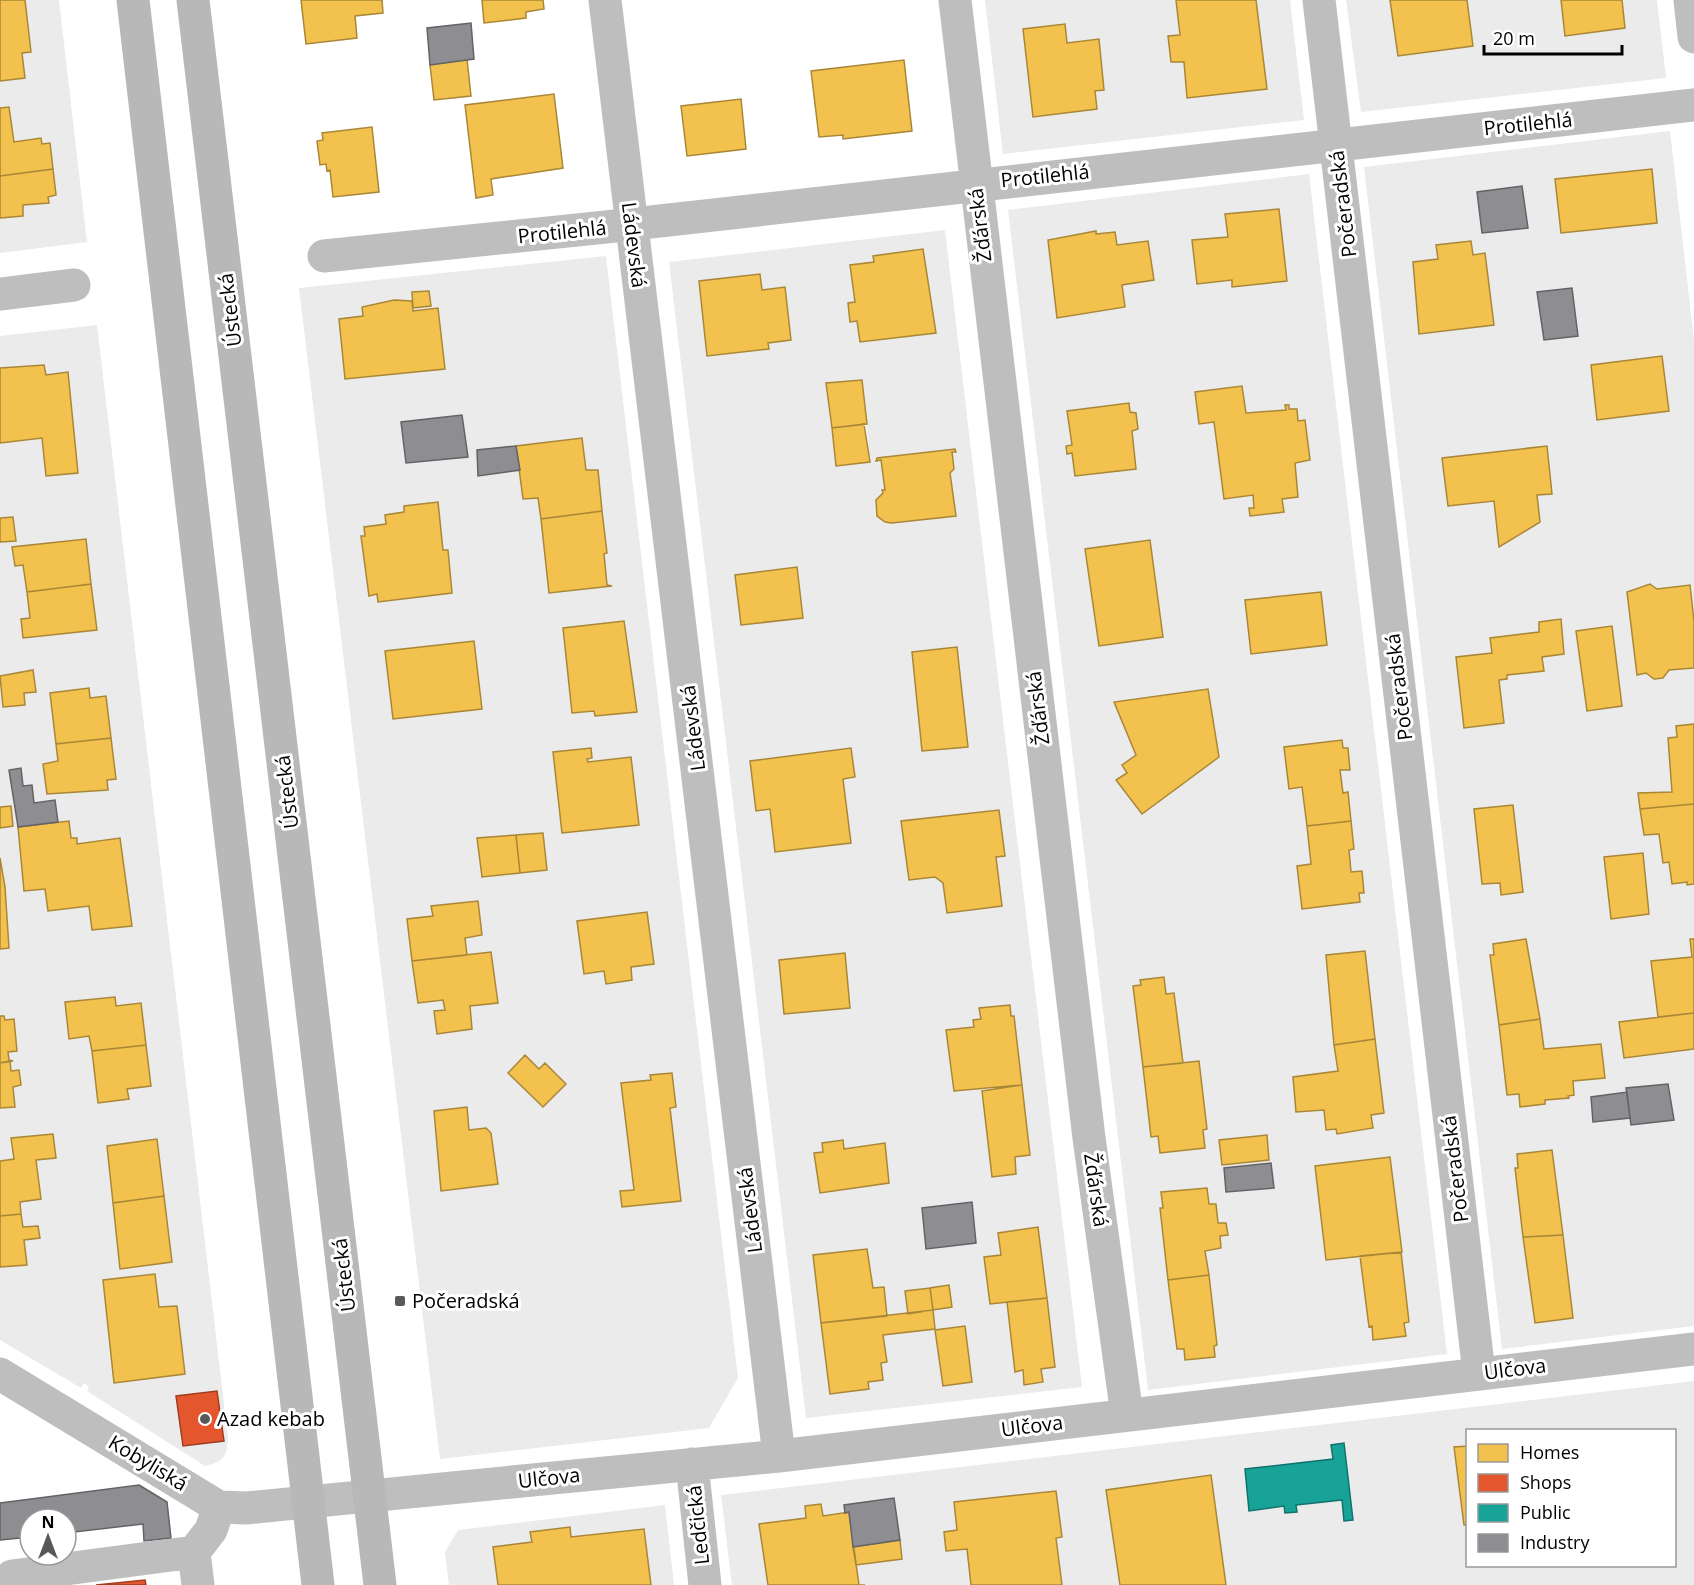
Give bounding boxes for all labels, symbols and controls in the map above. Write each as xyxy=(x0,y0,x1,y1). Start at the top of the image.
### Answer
scale bar xyxy=(1484,18,1622,56)
text: 20 m xyxy=(1493,26,1535,50)
street label: Protilehlá xyxy=(1482,105,1574,142)
street label: Počeradská xyxy=(1323,149,1362,259)
street label: Protilehlá xyxy=(999,157,1091,194)
street label: Žďárská xyxy=(962,187,997,263)
street label: Ládevská xyxy=(616,201,653,289)
street label: Protilehlá xyxy=(516,213,608,250)
street label: Ústecká xyxy=(212,272,247,348)
street label: Počeradská xyxy=(1379,632,1418,742)
street label: Žďárská xyxy=(1020,670,1055,746)
street label: Ládevská xyxy=(674,684,711,772)
street label: Ústecká xyxy=(269,754,304,830)
street label: Počeradská xyxy=(1435,1114,1474,1224)
street label: Žďárská xyxy=(1078,1151,1115,1229)
street label: Ládevská xyxy=(731,1166,768,1254)
street label: Ústecká xyxy=(326,1237,361,1313)
place label: Počeradská xyxy=(412,1287,520,1314)
marker: Počeradská xyxy=(393,1294,407,1308)
street label: Ulčova xyxy=(1482,1351,1548,1386)
place label: Azad kebab xyxy=(217,1405,325,1432)
street label: Ulčova xyxy=(999,1408,1065,1443)
marker: Azad kebab xyxy=(198,1412,212,1426)
street label: Kobyliská xyxy=(104,1428,193,1497)
legend xyxy=(1466,1429,1676,1567)
text: Homes xyxy=(1520,1440,1579,1464)
street label: Ulčova xyxy=(517,1461,581,1494)
text: Shops xyxy=(1520,1470,1571,1494)
street label: Ledčická xyxy=(680,1484,715,1566)
text: Public xyxy=(1520,1500,1571,1524)
north arrow xyxy=(18,1507,78,1567)
text: N xyxy=(41,1511,55,1533)
text: Industry xyxy=(1520,1530,1590,1554)

